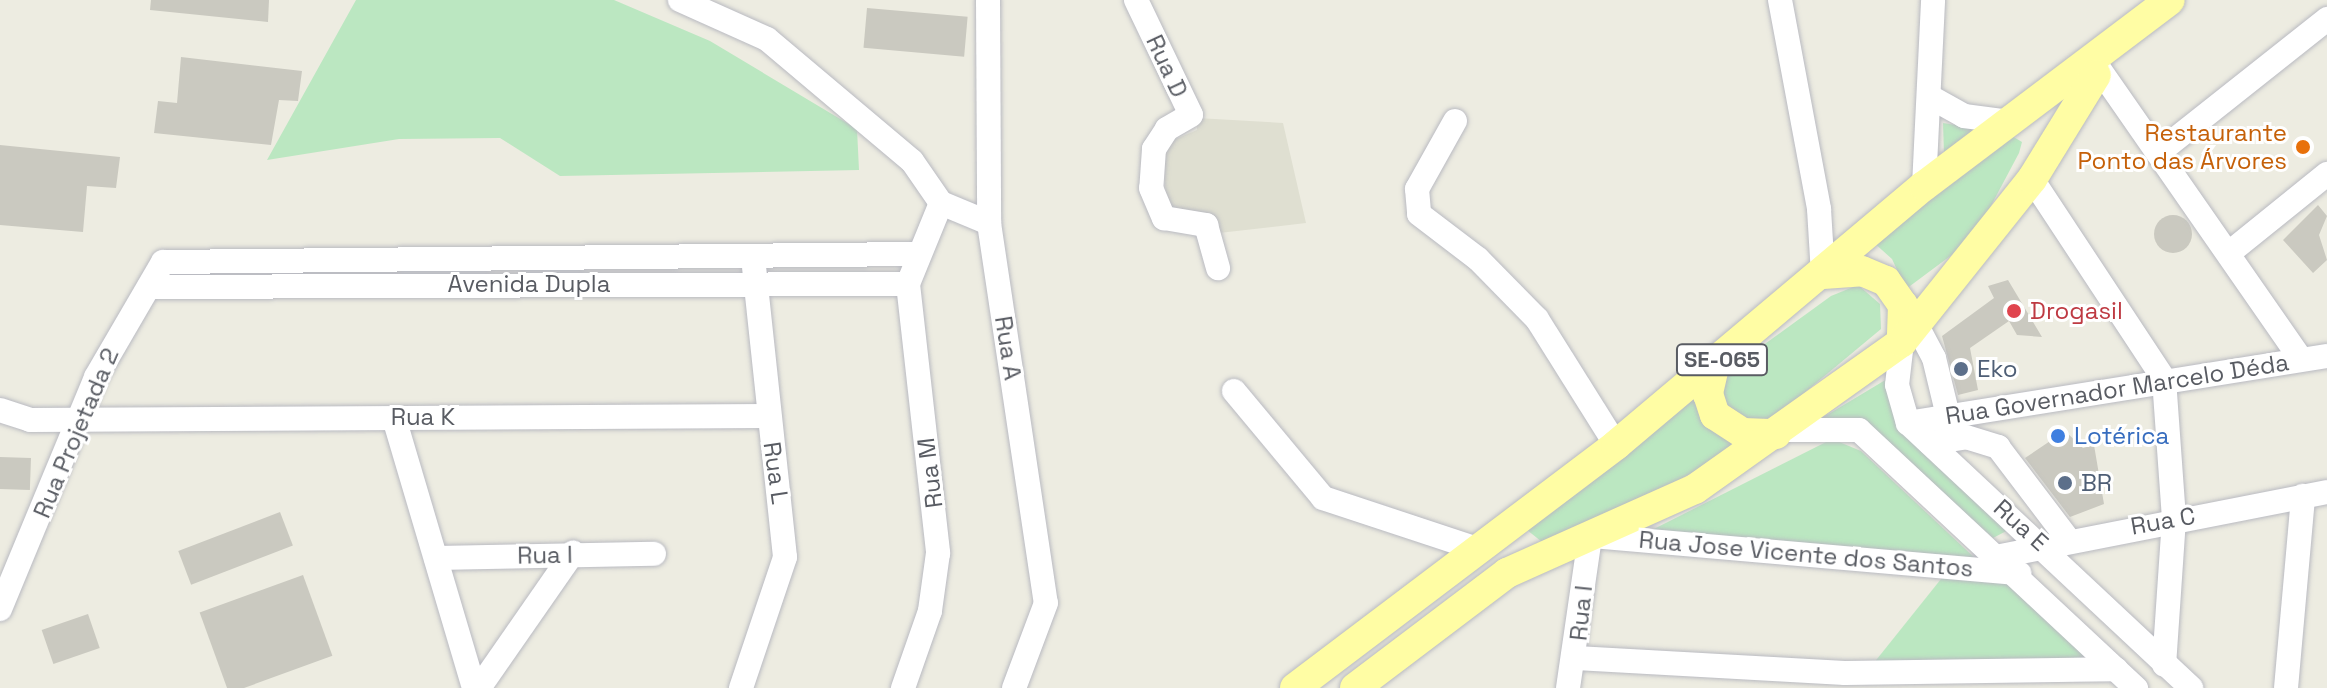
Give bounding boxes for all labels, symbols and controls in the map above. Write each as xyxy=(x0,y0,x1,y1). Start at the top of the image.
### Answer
street label: Rua D xyxy=(1140,30,1194,102)
place label: Restaurante Ponto das Árvores xyxy=(2077,119,2287,175)
marker: Restaurante Ponto das Árvores xyxy=(2294,138,2312,156)
street label: Avenida Dupla xyxy=(447,270,611,298)
place label: Drogasil xyxy=(2030,297,2123,325)
marker: Drogasil xyxy=(2005,302,2023,320)
street label: Rua A xyxy=(989,314,1027,382)
road number: SE-065 xyxy=(1674,342,1770,378)
street label: Rua Projetada 2 xyxy=(27,344,125,522)
street label: Rua Governador Marcelo Déda xyxy=(1943,348,2291,430)
place label: Eko xyxy=(1977,355,2018,383)
marker: Eko xyxy=(1952,360,1970,378)
street label: Rua K xyxy=(391,403,455,431)
place label: Lotérica xyxy=(2074,422,2169,450)
marker: Lotérica xyxy=(2049,427,2067,445)
street label: Rua M xyxy=(911,436,949,510)
street label: Rua L xyxy=(757,440,795,506)
place label: BR xyxy=(2081,469,2112,497)
marker: BR xyxy=(2056,474,2074,492)
street label: Rua E xyxy=(1988,493,2054,557)
street label: Rua C xyxy=(2128,501,2198,541)
street label: Rua Jose Vicente dos Santos xyxy=(1637,525,1975,583)
street label: Rua I xyxy=(517,540,573,570)
street label: Rua I xyxy=(1564,584,1598,642)

